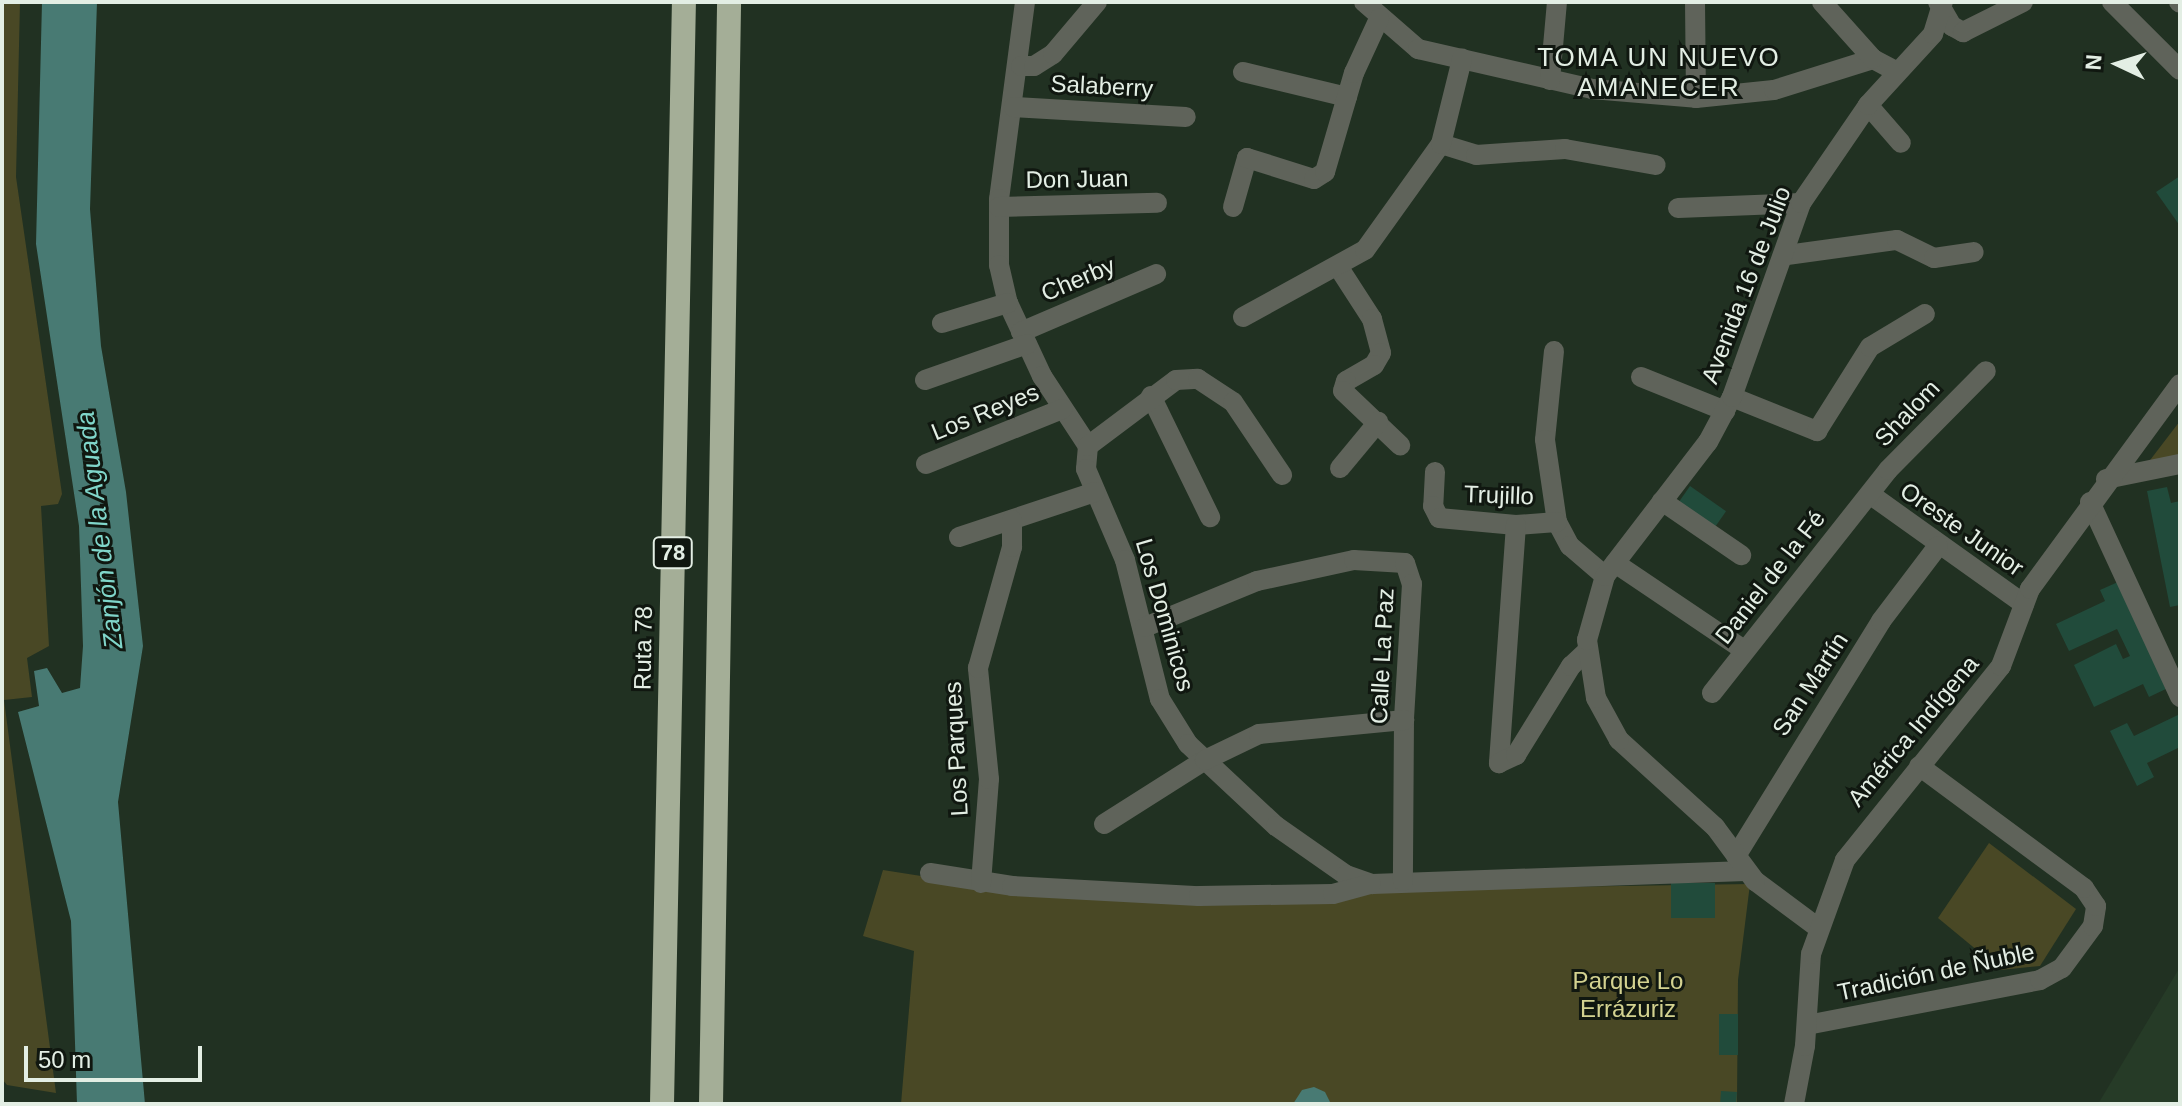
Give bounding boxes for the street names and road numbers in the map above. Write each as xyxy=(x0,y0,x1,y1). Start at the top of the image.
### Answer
street label: Salaberry xyxy=(1050,69,1154,103)
street label: Don Juan xyxy=(1025,164,1129,194)
street label: Avenida 16 de Julio xyxy=(1695,182,1797,388)
street label: Cherby xyxy=(1037,251,1119,307)
street label: Shalom xyxy=(1868,374,1946,452)
street label: Los Reyes xyxy=(927,377,1043,447)
street label: Oreste Junior xyxy=(1895,476,2029,582)
street label: Trujillo xyxy=(1464,479,1534,511)
street label: Daniel de la Fé xyxy=(1709,505,1831,649)
road number: 78 xyxy=(651,535,695,571)
street label: Los Dominicos xyxy=(1129,535,1201,695)
street label: Calle La Paz xyxy=(1364,587,1400,725)
street label: Ruta 78 xyxy=(628,606,658,690)
street label: San Martín xyxy=(1766,627,1854,741)
street label: América Indígena xyxy=(1842,650,1984,812)
street label: Los Parques xyxy=(938,681,974,817)
street label: Tradición de Ñuble xyxy=(1835,937,2037,1007)

